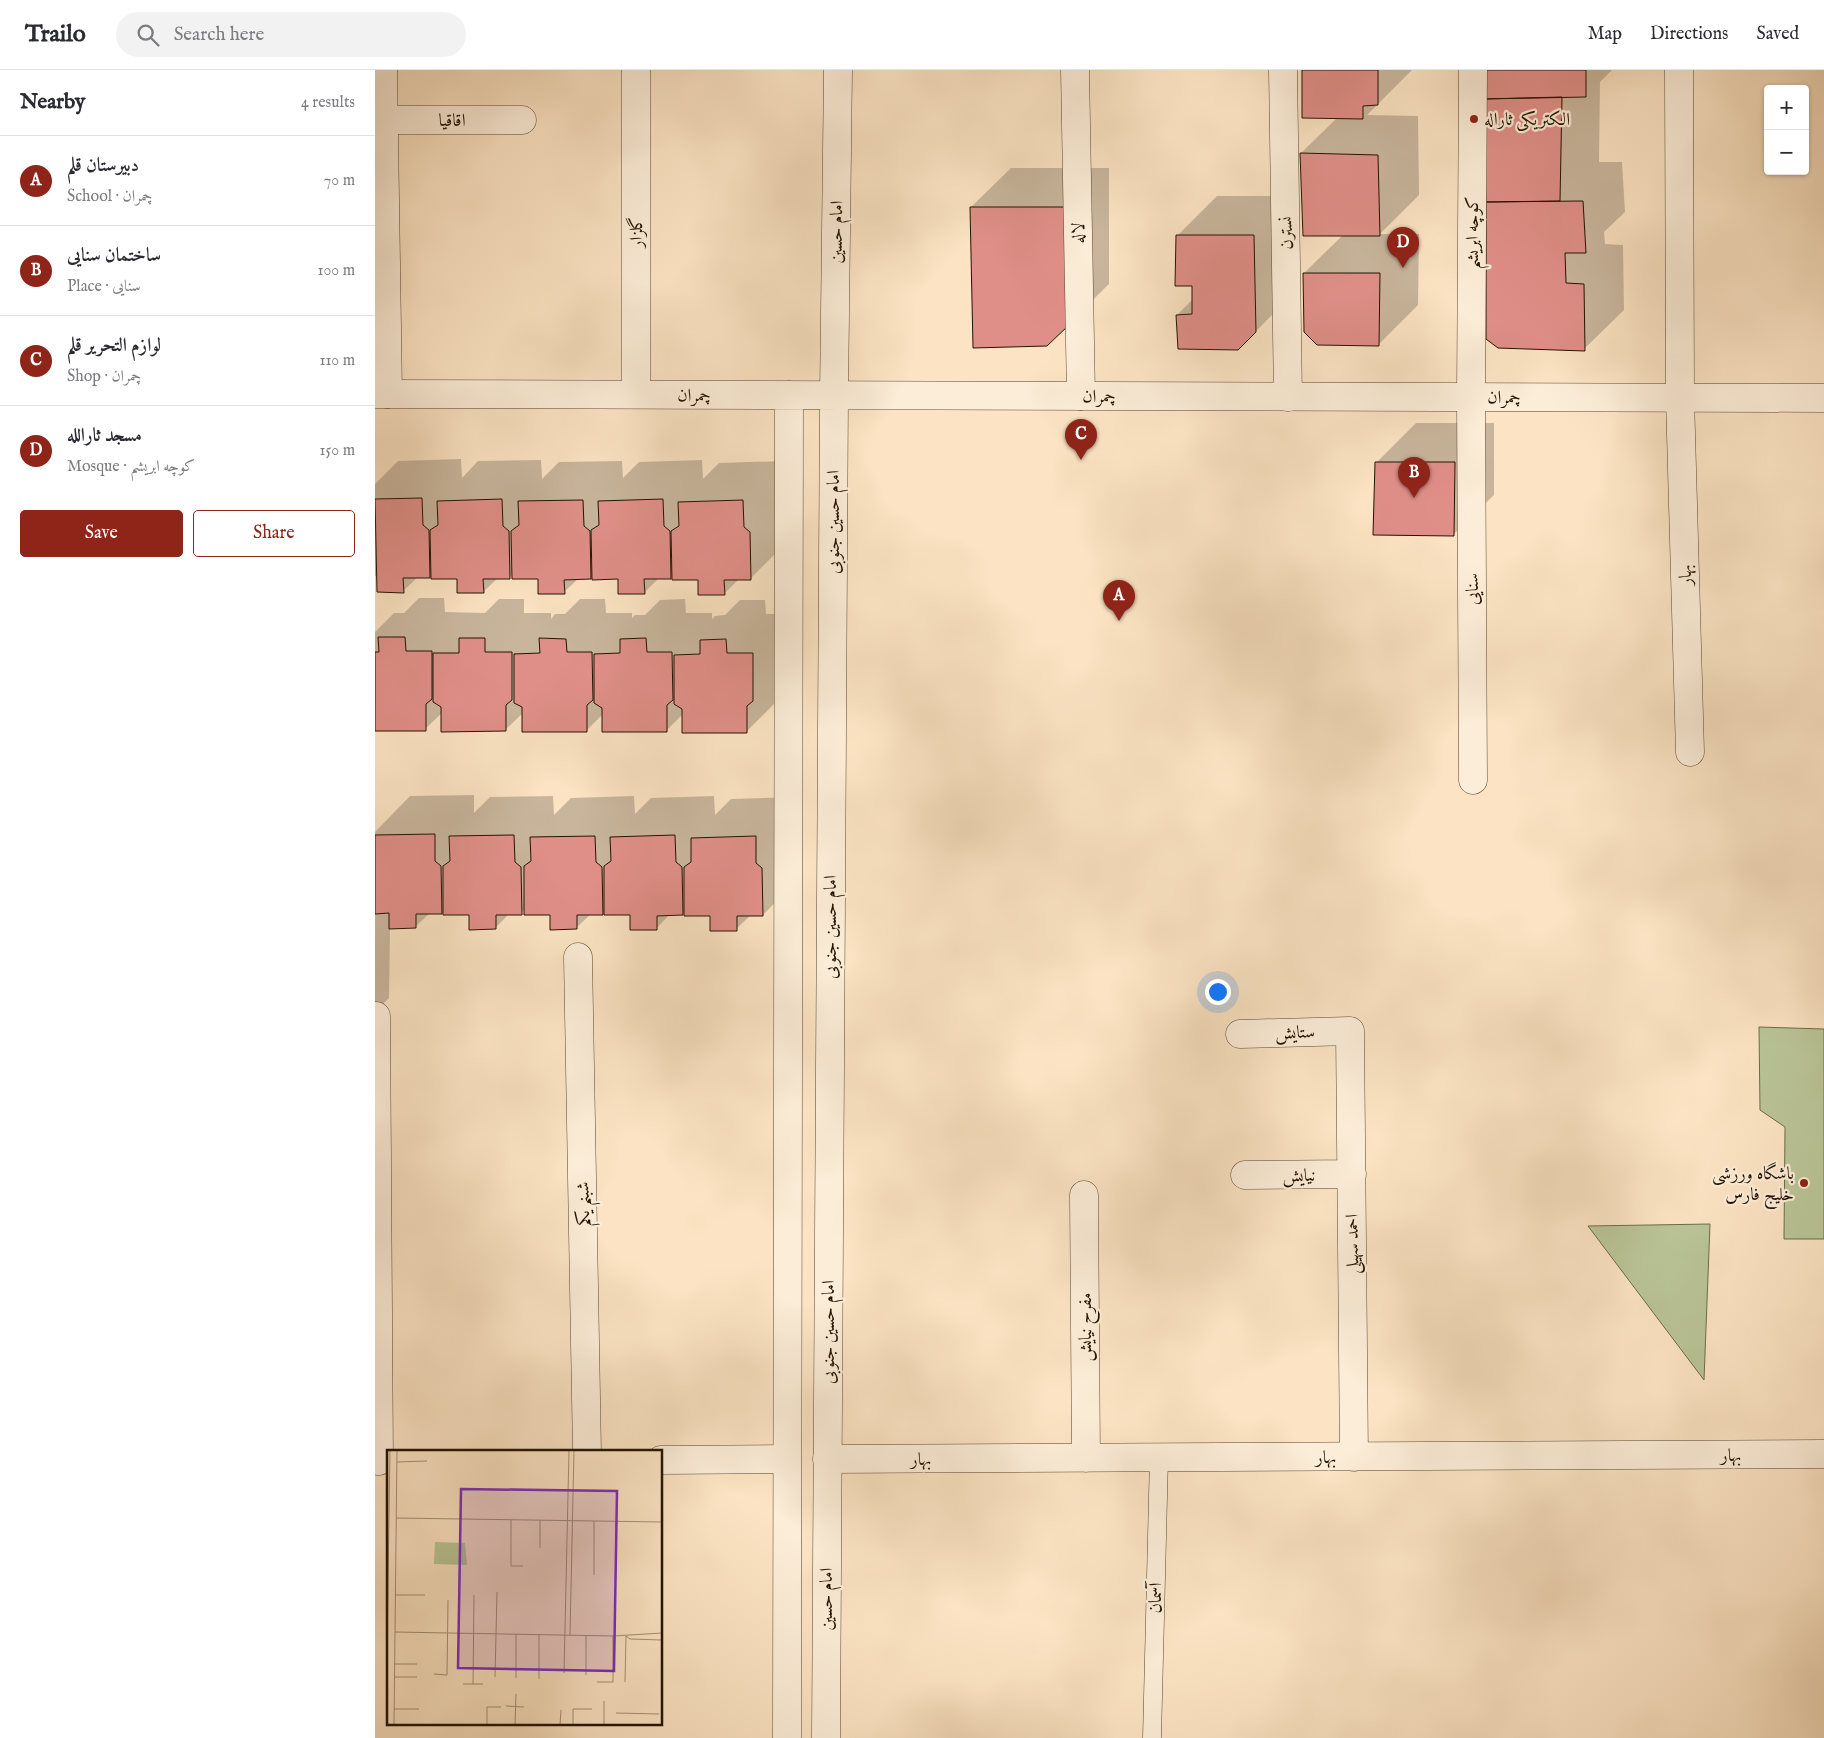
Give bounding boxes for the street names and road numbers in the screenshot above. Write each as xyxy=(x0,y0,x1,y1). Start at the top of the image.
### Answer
street label: اقاقیا xyxy=(438,110,466,133)
street label: کوچه ابریشم xyxy=(1462,196,1490,270)
street label: امام حسین xyxy=(825,200,853,264)
street label: گلزار xyxy=(625,216,649,250)
street label: نسترن xyxy=(1276,216,1299,250)
street label: لاله xyxy=(1068,222,1091,244)
street label: چمران xyxy=(677,385,711,408)
street label: چمران xyxy=(1082,386,1116,409)
street label: چمران xyxy=(1487,387,1521,410)
street label: امام حسین جنوبی xyxy=(823,470,849,574)
street label: بهار xyxy=(1675,564,1698,588)
street label: سنایی xyxy=(1462,573,1485,605)
street label: امام حسین جنوبی xyxy=(820,875,846,979)
street label: ستایش xyxy=(1275,1021,1315,1046)
street label: نیایش xyxy=(1282,1165,1316,1188)
street label: شبنم یکم xyxy=(573,1181,601,1226)
street label: احمد سهیلی xyxy=(1341,1214,1366,1274)
street label: امام حسین جنوبی xyxy=(818,1280,844,1384)
street label: مفرح نیایش xyxy=(1075,1292,1101,1362)
street label: بهار xyxy=(1719,1445,1741,1468)
street label: بهار xyxy=(1314,1447,1336,1470)
street label: بهار xyxy=(909,1449,931,1472)
street label: امام حسین xyxy=(816,1568,842,1630)
street label: آسمان xyxy=(1145,1580,1168,1614)

